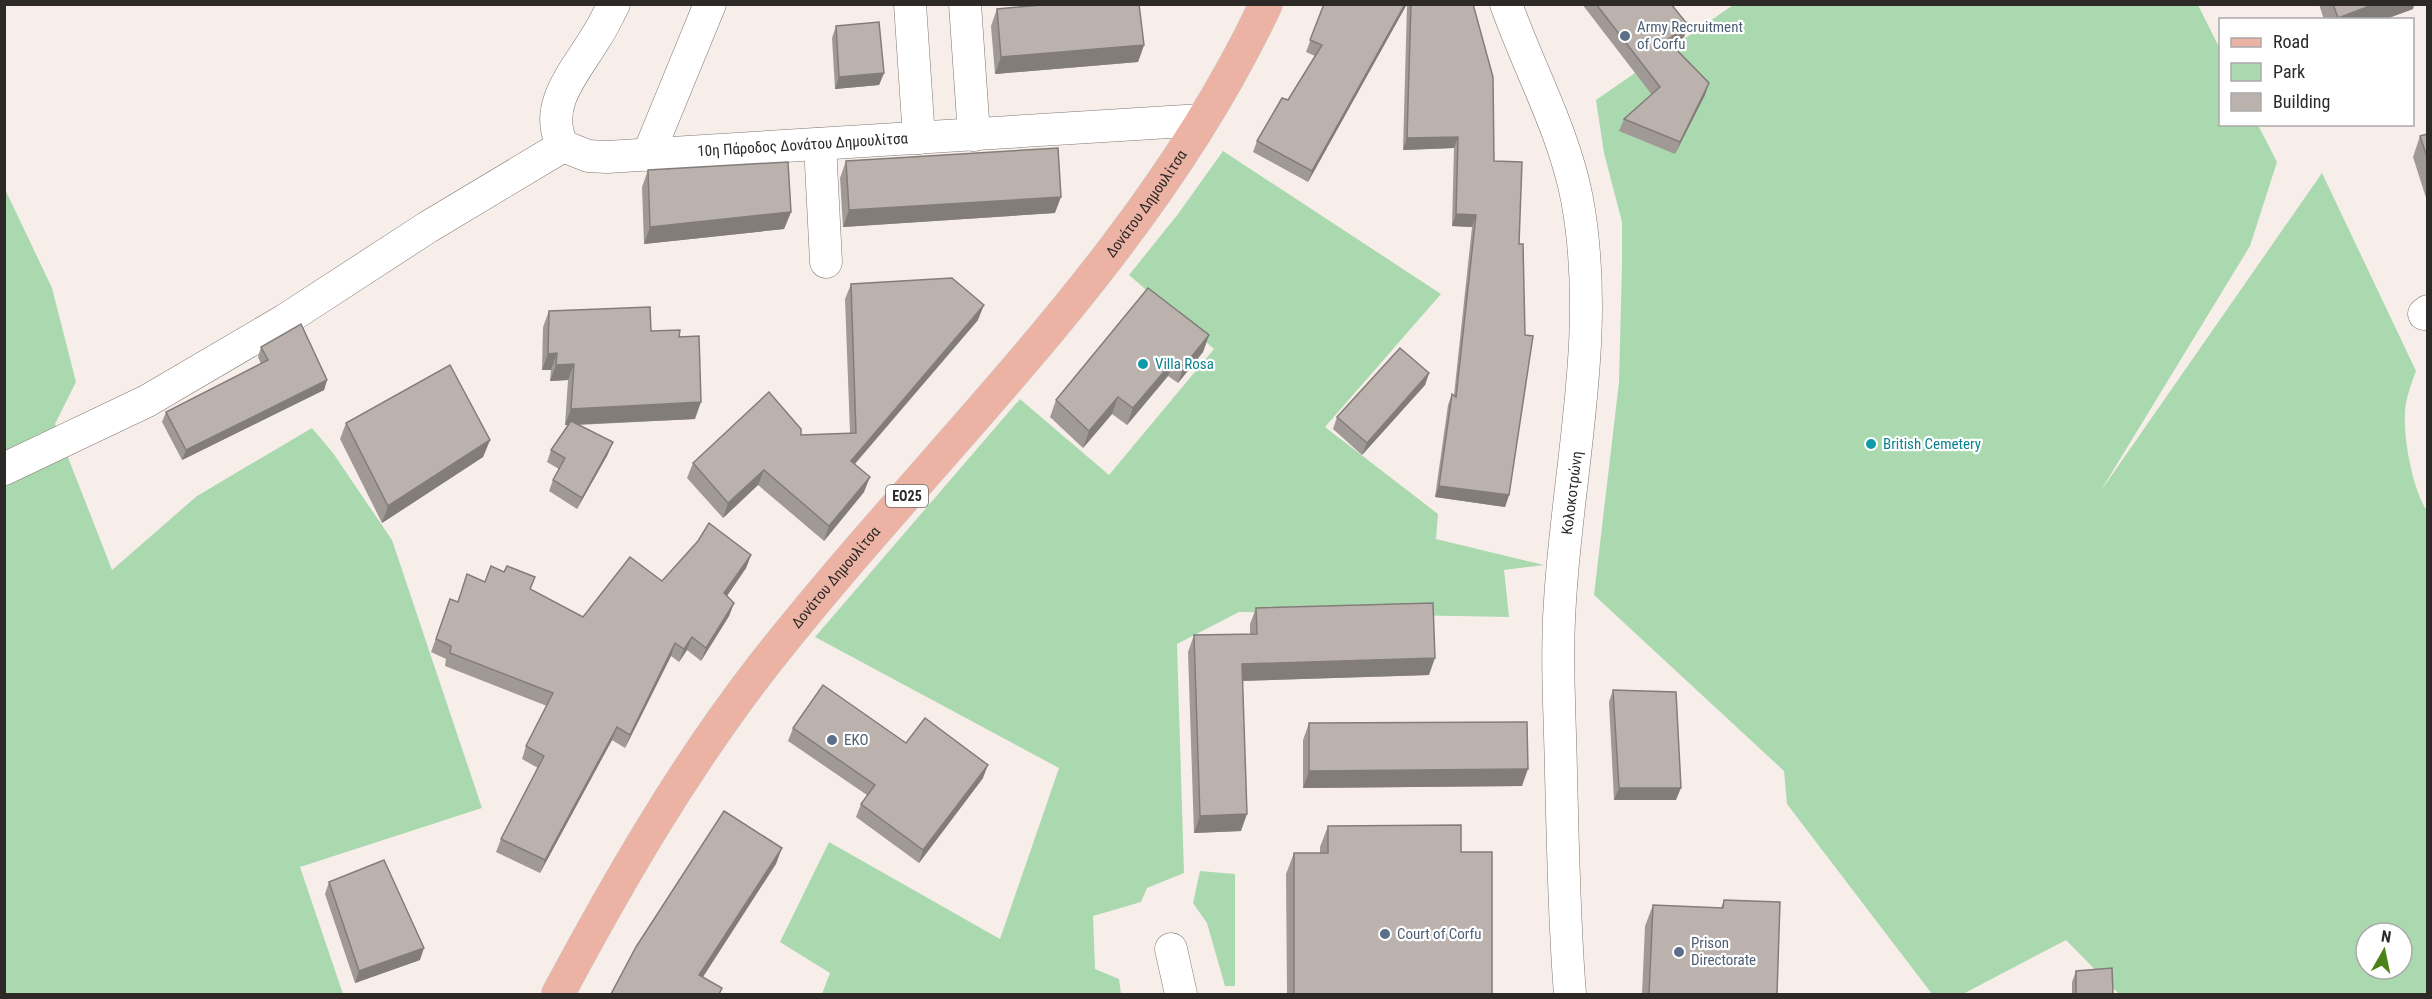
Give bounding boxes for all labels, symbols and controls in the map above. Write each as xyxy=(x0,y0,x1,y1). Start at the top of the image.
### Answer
place label: Army Recruitment of Corfu xyxy=(1637,18,1743,53)
legend xyxy=(2219,18,2414,126)
marker: Army Recruitment of Corfu xyxy=(1618,29,1632,43)
text: Road xyxy=(2273,31,2309,52)
text: Park xyxy=(2273,61,2305,82)
text: Building xyxy=(2273,91,2330,112)
street label: 10η Πάροδος Δονάτου Δημουλίτσα xyxy=(697,129,909,160)
street label: Δονάτου Δημουλίτσα xyxy=(1102,146,1191,261)
place label: Villa Rosa xyxy=(1155,355,1214,373)
marker: Villa Rosa xyxy=(1136,357,1150,371)
place label: British Cemetery xyxy=(1883,435,1981,453)
marker: British Cemetery xyxy=(1864,437,1878,451)
street label: Κολοκοτρώνη xyxy=(1558,450,1586,536)
road number: ΕΟ25 xyxy=(886,485,928,507)
street label: Δονάτου Δημουλίτσα xyxy=(788,522,884,632)
place label: EKO xyxy=(844,731,868,749)
marker: EKO xyxy=(825,733,839,747)
north arrow xyxy=(2354,921,2414,981)
place label: Court of Corfu xyxy=(1397,925,1482,943)
marker: Court of Corfu xyxy=(1378,927,1392,941)
text: N xyxy=(2380,927,2393,947)
place label: Prison Directorate xyxy=(1691,934,1756,969)
marker: Prison Directorate xyxy=(1672,945,1686,959)

